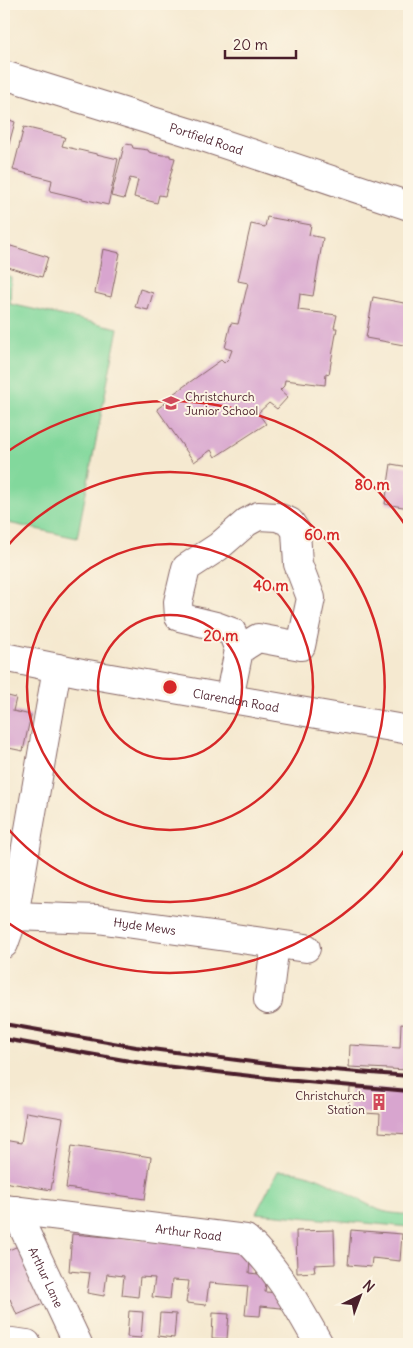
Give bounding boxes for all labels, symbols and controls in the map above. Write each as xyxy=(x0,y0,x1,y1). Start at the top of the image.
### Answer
scale bar xyxy=(225,28,297,60)
text: 20 m xyxy=(233,35,268,54)
street label: Portfield Road xyxy=(168,119,245,157)
place label: Christchurch Junior School xyxy=(185,389,258,418)
school or university icon: Christchurch Junior School xyxy=(161,393,181,413)
text: 80 m xyxy=(354,475,390,494)
text: 60 m xyxy=(304,525,340,544)
text: 40 m xyxy=(253,576,289,595)
text: 20 m xyxy=(204,626,238,645)
centre of rings xyxy=(161,678,179,696)
street label: Clarendon Road xyxy=(192,685,280,715)
street label: Hyde Mews xyxy=(113,914,177,937)
place label: Christchurch Station xyxy=(295,1088,365,1117)
building icon: Christchurch Station xyxy=(369,1092,389,1112)
street label: Arthur Road xyxy=(155,1220,223,1243)
street label: Arthur Lane xyxy=(26,1244,67,1310)
north arrow xyxy=(336,1270,386,1320)
text: N xyxy=(359,1276,378,1296)

